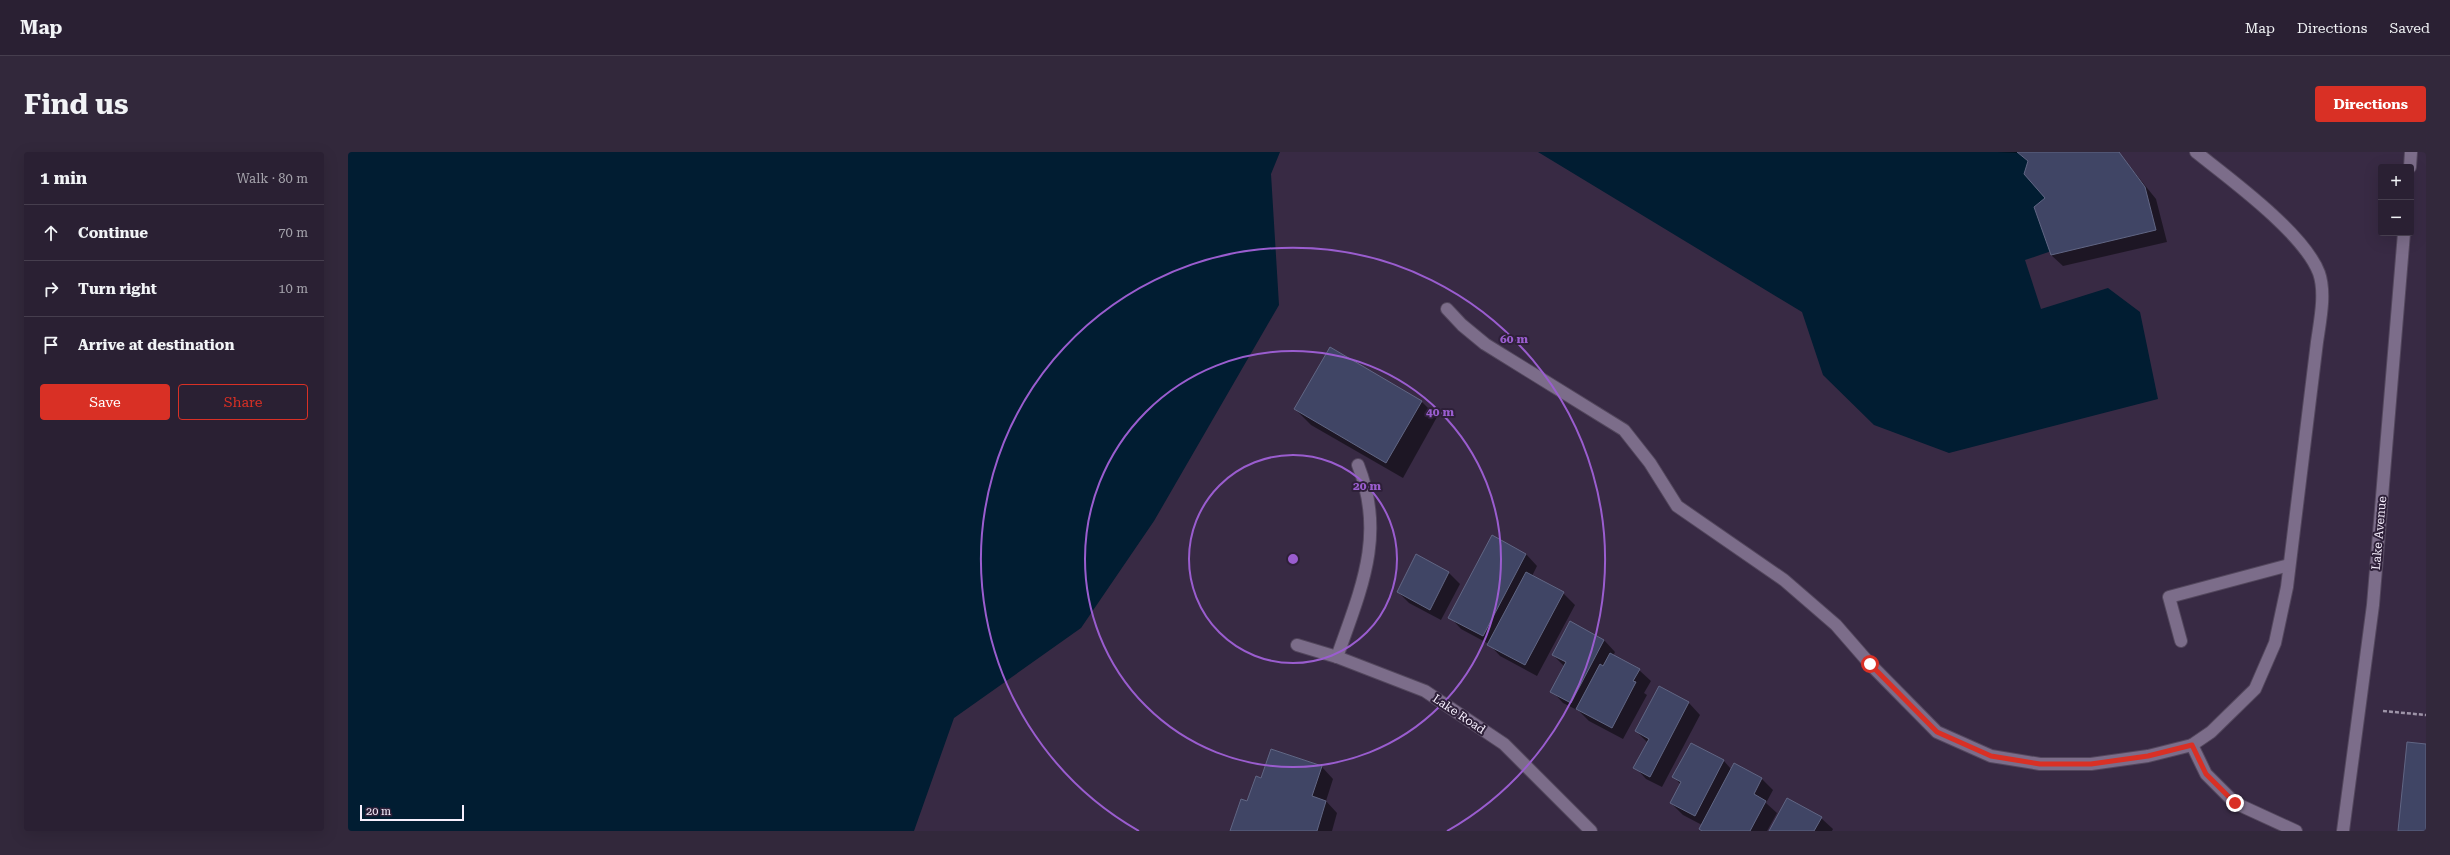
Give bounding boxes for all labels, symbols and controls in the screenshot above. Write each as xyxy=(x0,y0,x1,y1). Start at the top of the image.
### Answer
text: Map xyxy=(20,16,62,39)
text: Map xyxy=(2245,20,2275,36)
text: Directions xyxy=(2297,20,2367,36)
text: Saved xyxy=(2389,20,2430,36)
button: Directions xyxy=(2315,86,2426,122)
text: Find us xyxy=(24,88,128,121)
map controls xyxy=(2378,164,2414,236)
button: + xyxy=(2378,164,2414,200)
text: 1 min xyxy=(40,168,87,188)
text: Walk · 80 m xyxy=(236,171,308,186)
button: − xyxy=(2378,200,2414,236)
icon: ahead xyxy=(40,222,62,244)
text: Continue xyxy=(78,224,148,242)
text: 70 m xyxy=(278,225,308,240)
icon: right xyxy=(40,278,62,300)
text: Turn right xyxy=(78,280,157,298)
text: 10 m xyxy=(278,281,308,296)
text: 60 m xyxy=(1500,332,1528,346)
icon: arrive xyxy=(40,334,62,356)
text: Arrive at destination xyxy=(78,336,234,354)
button: Save xyxy=(40,384,170,420)
button: Share xyxy=(178,384,308,420)
text: 40 m xyxy=(1426,405,1454,419)
text: 20 m xyxy=(1353,479,1381,493)
street label: Lake Avenue xyxy=(2369,495,2389,570)
centre of rings xyxy=(1286,552,1300,566)
route start xyxy=(1861,655,1879,673)
street label: Lake Road xyxy=(1430,691,1488,737)
route end xyxy=(2226,794,2244,812)
scale bar xyxy=(360,803,464,822)
text: 20 m xyxy=(366,805,391,818)

